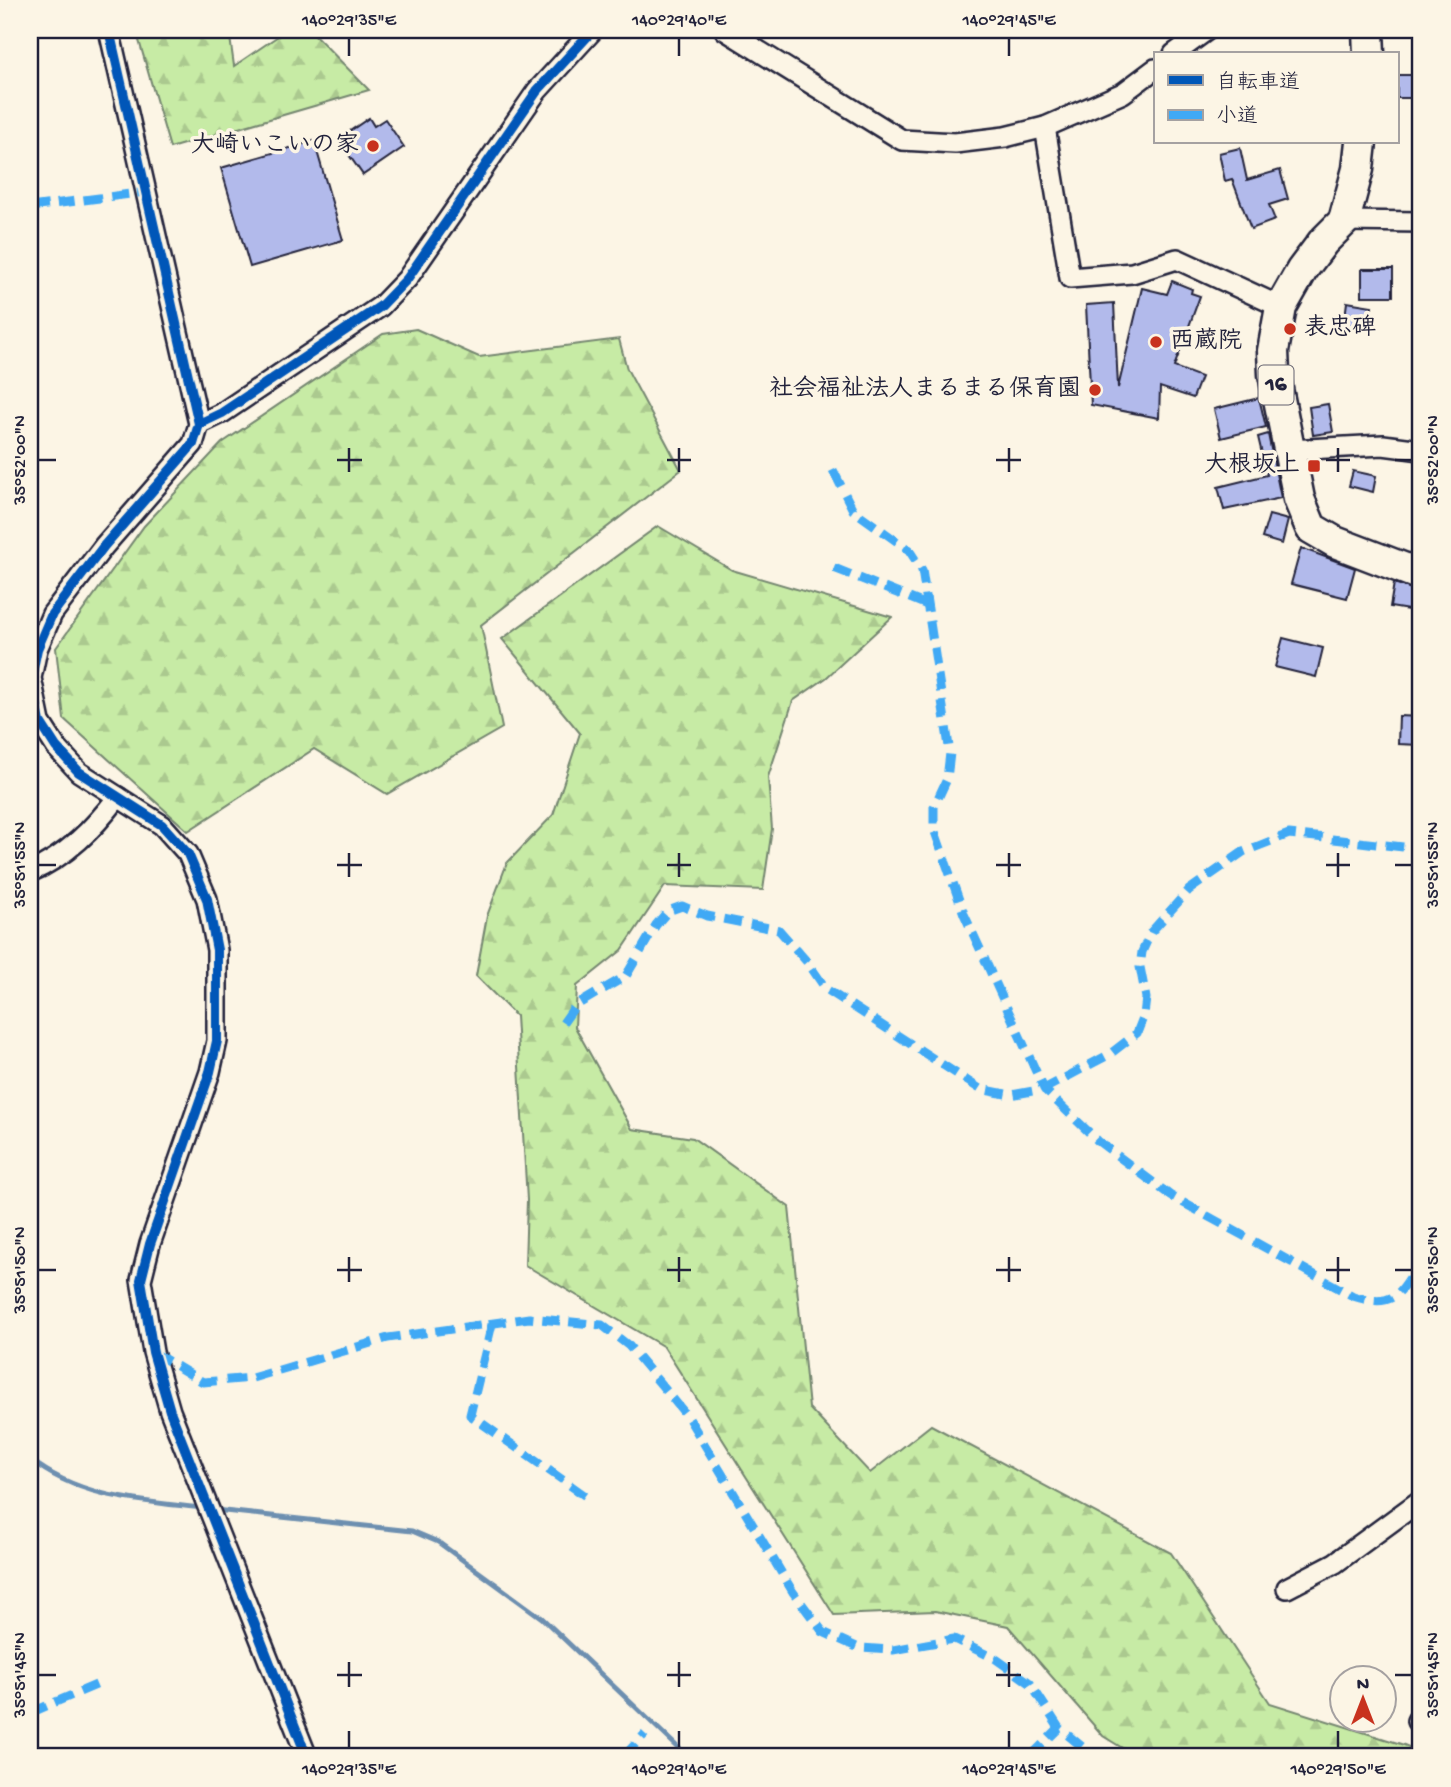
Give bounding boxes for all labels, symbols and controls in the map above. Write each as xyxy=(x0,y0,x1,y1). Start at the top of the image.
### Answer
text: 140°29'35"E xyxy=(301,11,397,32)
text: 140°29'40"E xyxy=(631,11,727,32)
text: 140°29'45"E xyxy=(961,11,1056,32)
legend xyxy=(1154,52,1398,144)
text: 自転車道 xyxy=(1216,70,1300,97)
text: 小道 xyxy=(1216,105,1258,131)
place label: 大崎いこいの家 xyxy=(191,131,359,161)
marker: 大崎いこいの家 xyxy=(365,138,381,154)
place label: 表忠碑 xyxy=(1304,314,1376,344)
marker: 表忠碑 xyxy=(1282,321,1298,337)
place label: 西蔵院 xyxy=(1170,327,1242,357)
marker: 西蔵院 xyxy=(1148,334,1164,350)
road number: 16 xyxy=(1258,366,1294,404)
place label: 社会福祉法人まるまる保育園 xyxy=(769,375,1081,405)
marker: 社会福祉法人まるまる保育園 xyxy=(1087,382,1103,398)
text: 35°52'00"N xyxy=(11,415,32,506)
text: 35°52'00"N xyxy=(1424,415,1445,506)
place label: 大根坂上 xyxy=(1204,451,1300,481)
marker: 大根坂上 xyxy=(1306,458,1322,474)
text: 35°51'55"N xyxy=(11,822,32,909)
text: 35°51'55"N xyxy=(1424,822,1445,909)
text: 35°51'50"N xyxy=(11,1226,32,1315)
text: 35°51'50"N xyxy=(1424,1226,1445,1315)
text: 35°51'45"N xyxy=(11,1632,32,1719)
text: 35°51'45"N xyxy=(1424,1632,1445,1719)
north arrow xyxy=(1328,1664,1398,1734)
text: N xyxy=(1357,1674,1369,1697)
text: 140°29'35"E xyxy=(301,1760,397,1781)
text: 140°29'40"E xyxy=(631,1760,727,1781)
text: 140°29'45"E xyxy=(961,1760,1056,1781)
text: 140°29'50"E xyxy=(1290,1760,1386,1781)

